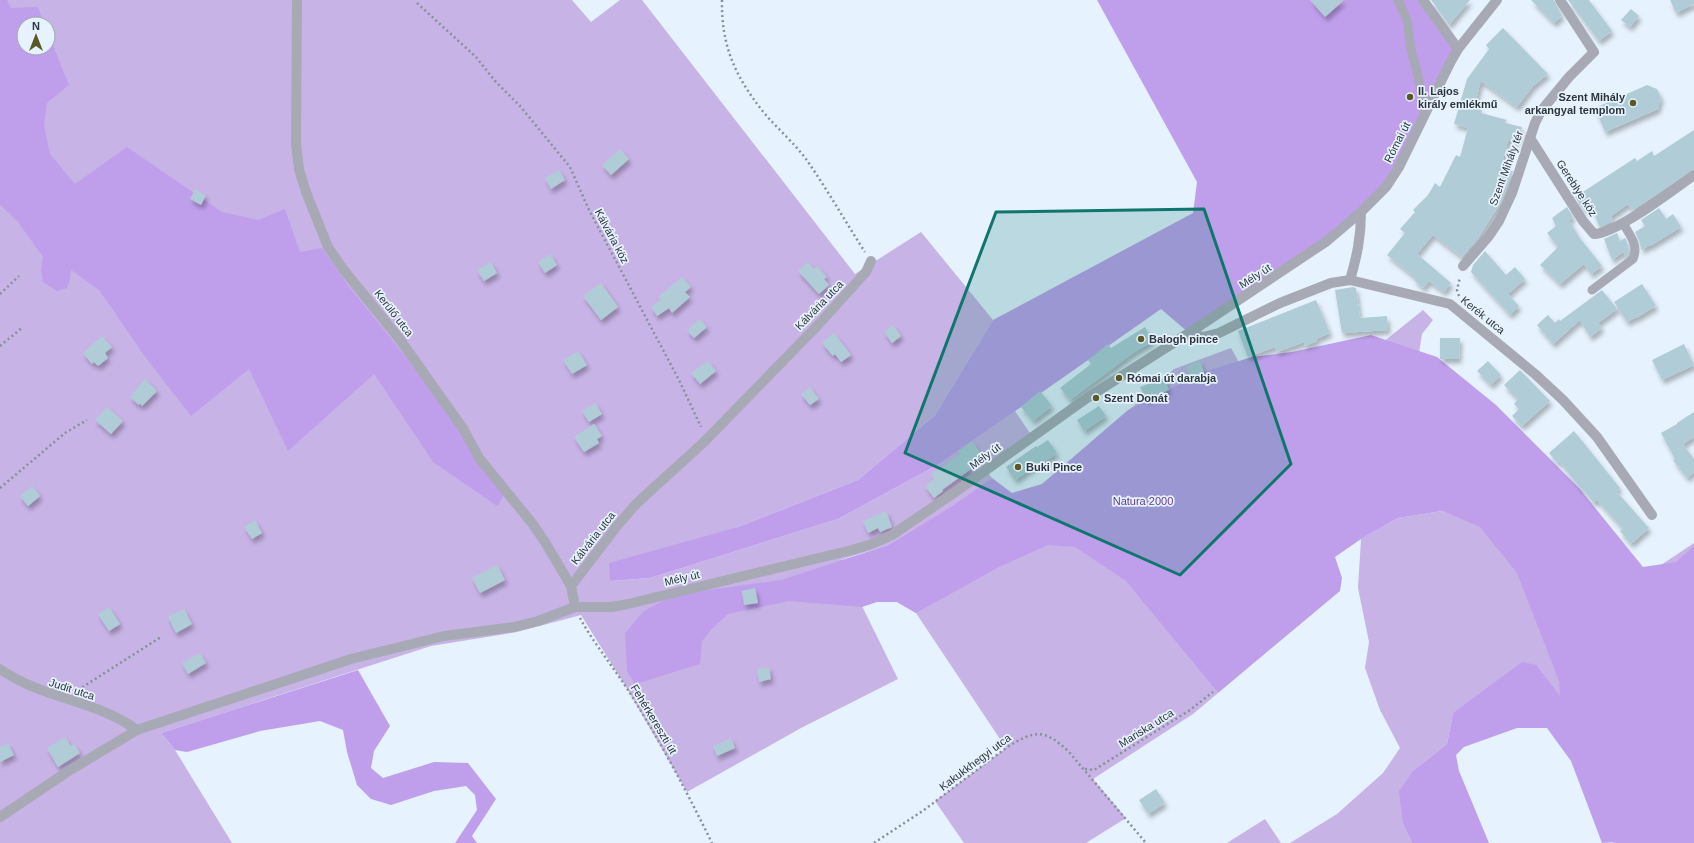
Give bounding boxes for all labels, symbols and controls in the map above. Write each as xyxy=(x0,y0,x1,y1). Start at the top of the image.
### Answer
north arrow xyxy=(16,16,56,56)
text: N xyxy=(32,20,40,32)
place label: II. Lajos király emlékmű xyxy=(1418,85,1498,110)
place label: Szent Mihály arkangyal templom xyxy=(1525,91,1626,116)
marker: II. Lajos király emlékmű xyxy=(1405,92,1415,102)
marker: Szent Mihály arkangyal templom xyxy=(1628,98,1638,108)
street label: Római út xyxy=(1382,120,1412,164)
street label: Szent Mihály tér xyxy=(1487,129,1525,207)
street label: Gereblye köz xyxy=(1554,158,1600,218)
street label: Kálvária köz xyxy=(593,207,631,265)
street label: Mély út xyxy=(1237,261,1273,291)
street label: Kálvária utca xyxy=(793,277,846,332)
street label: Kerülő utca xyxy=(372,287,416,339)
street label: Kerék utca xyxy=(1459,294,1508,337)
place label: Balogh pince xyxy=(1149,333,1218,345)
marker: Balogh pince xyxy=(1136,334,1146,344)
place label: Római út darabja xyxy=(1127,372,1217,384)
marker: Római út darabja xyxy=(1114,373,1124,383)
place label: Szent Donát xyxy=(1104,392,1168,404)
marker: Szent Donát xyxy=(1091,393,1101,403)
street label: Mély út xyxy=(967,441,1003,471)
place label: Buki Pince xyxy=(1026,461,1082,473)
marker: Buki Pince xyxy=(1013,462,1023,472)
park label: Natura 2000 xyxy=(1113,495,1173,507)
street label: Kálvária utca xyxy=(569,509,618,567)
street label: Mély út xyxy=(663,568,701,588)
street label: Judit utca xyxy=(48,676,97,702)
street label: Fehérkereszti út xyxy=(629,682,679,756)
street label: Mariska utca xyxy=(1116,706,1176,750)
street label: Kakukkhegyi utca xyxy=(937,731,1014,793)

